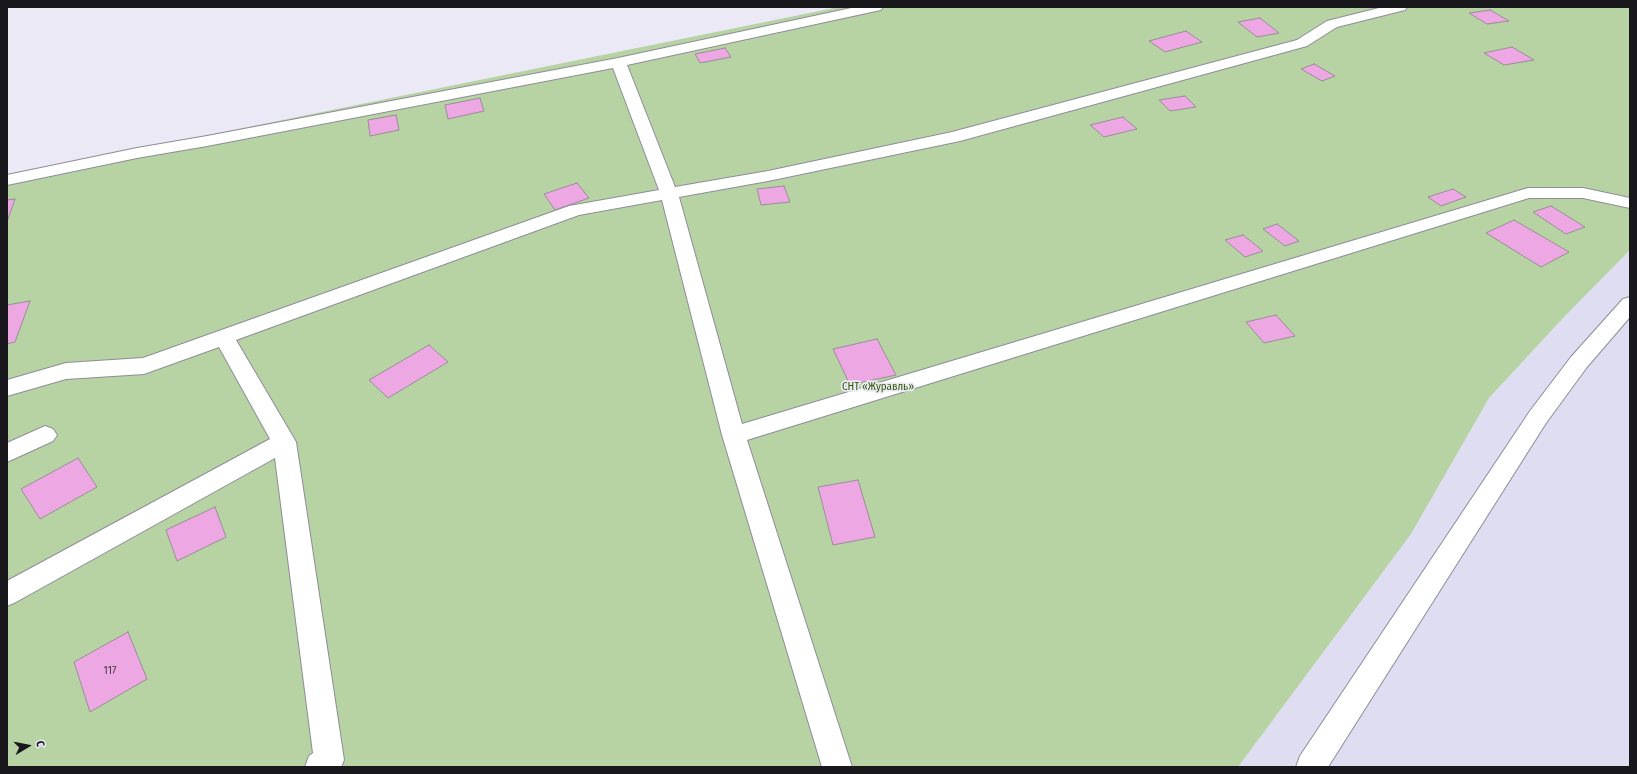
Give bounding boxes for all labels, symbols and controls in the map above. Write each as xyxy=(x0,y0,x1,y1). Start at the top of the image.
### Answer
park label: СНТ «Журавль» xyxy=(842,380,914,394)
house number: 117 xyxy=(104,664,116,678)
north arrow xyxy=(8,726,48,766)
text: С xyxy=(33,740,47,748)

